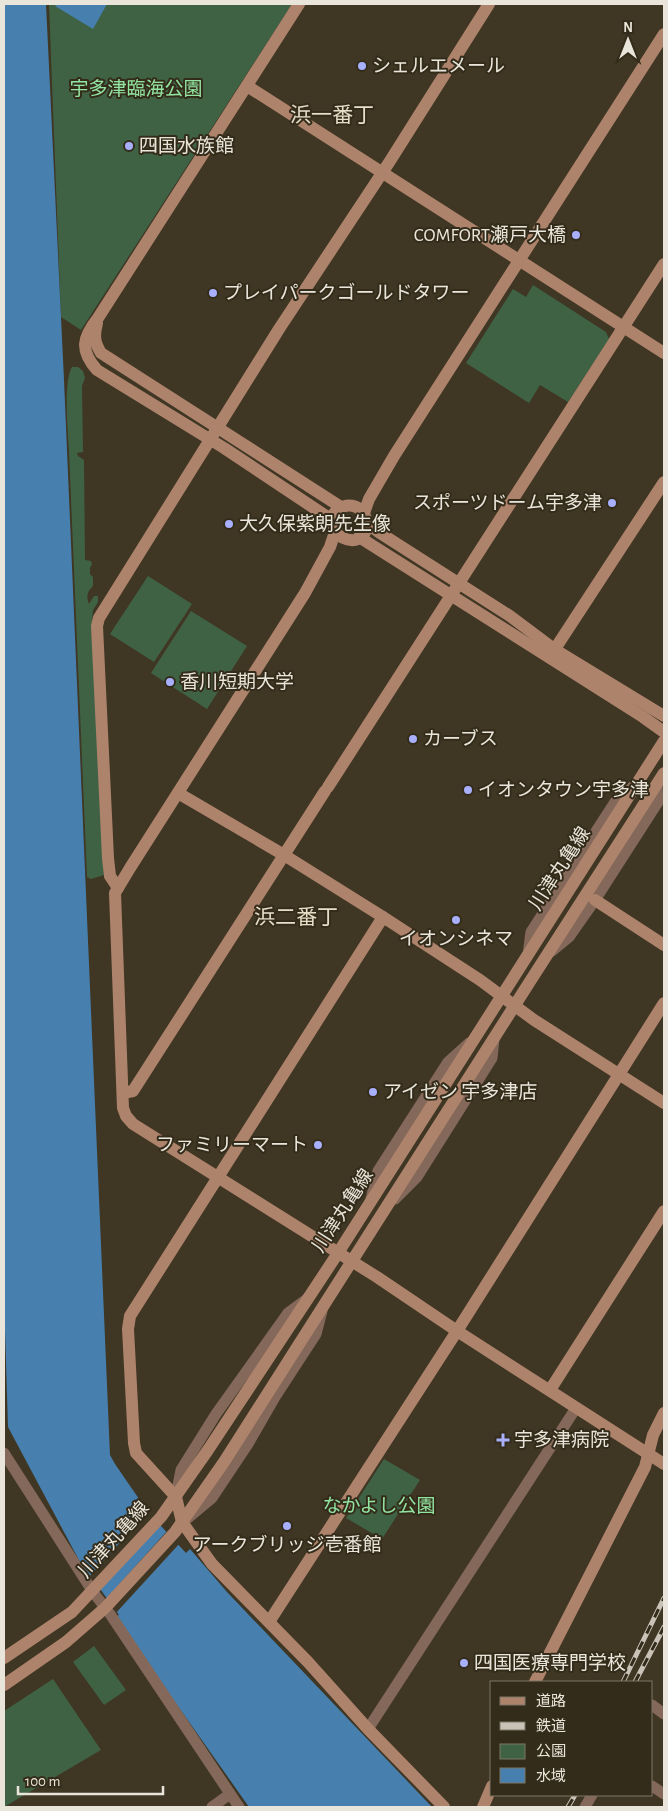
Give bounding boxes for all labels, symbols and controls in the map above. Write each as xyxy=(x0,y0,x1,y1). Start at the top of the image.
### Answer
north arrow xyxy=(603,15,653,65)
text: N xyxy=(623,21,633,35)
place label: シェルエメール xyxy=(372,57,505,76)
marker: シェルエメール xyxy=(356,60,368,72)
park label: 宇多津臨海公園 xyxy=(69,79,203,99)
district label: 浜一番丁 xyxy=(290,104,374,126)
place label: 四国水族館 xyxy=(139,136,234,156)
marker: 四国水族館 xyxy=(123,140,135,152)
place label: COMFORT瀬戸大橋 xyxy=(414,225,566,245)
marker: COMFORT瀬戸大橋 xyxy=(570,229,582,241)
place label: プレイパークゴールドタワー xyxy=(223,282,470,303)
marker: プレイパークゴールドタワー xyxy=(207,287,219,299)
place label: スポーツドーム宇多津 xyxy=(413,492,602,513)
marker: スポーツドーム宇多津 xyxy=(606,497,618,509)
place label: 大久保紫朗先生像 xyxy=(239,513,391,534)
marker: 大久保紫朗先生像 xyxy=(223,518,235,530)
place label: 香川短期大学 xyxy=(180,671,294,692)
marker: 香川短期大学 xyxy=(164,676,176,688)
place label: カーブス xyxy=(423,728,498,749)
marker: カーブス xyxy=(407,733,419,745)
place label: イオンタウン宇多津 xyxy=(478,780,649,800)
marker: イオンタウン宇多津 xyxy=(462,784,474,796)
street label: 川津丸亀線 xyxy=(524,823,594,914)
district label: 浜二番丁 xyxy=(254,906,338,928)
marker: イオンシネマ xyxy=(450,914,462,926)
place label: イオンシネマ xyxy=(399,929,513,949)
place label: アイゼン 宇多津店 xyxy=(383,1081,537,1102)
marker: アイゼン 宇多津店 xyxy=(367,1086,379,1098)
place label: ファミリーマート xyxy=(156,1136,308,1155)
marker: ファミリーマート xyxy=(312,1139,324,1151)
street label: 川津丸亀線 xyxy=(307,1165,377,1256)
place label: 宇多津病院 xyxy=(514,1429,609,1450)
marker: 宇多津病院 xyxy=(496,1433,510,1447)
park label: なかよし公園 xyxy=(322,1496,436,1516)
street label: 川津丸亀線 xyxy=(74,1497,153,1582)
marker: アークブリッジ壱番館 xyxy=(281,1520,293,1532)
place label: アークブリッジ壱番館 xyxy=(193,1534,381,1555)
place label: 四国医療専門学校 xyxy=(474,1652,626,1673)
marker: 四国医療専門学校 xyxy=(458,1657,470,1669)
legend xyxy=(490,1681,653,1796)
text: 道路 xyxy=(536,1693,566,1709)
text: 鉄道 xyxy=(536,1718,566,1734)
text: 公園 xyxy=(536,1743,566,1759)
scale bar xyxy=(18,1764,162,1796)
text: 水域 xyxy=(536,1768,566,1784)
text: 100 m xyxy=(25,1774,60,1789)

